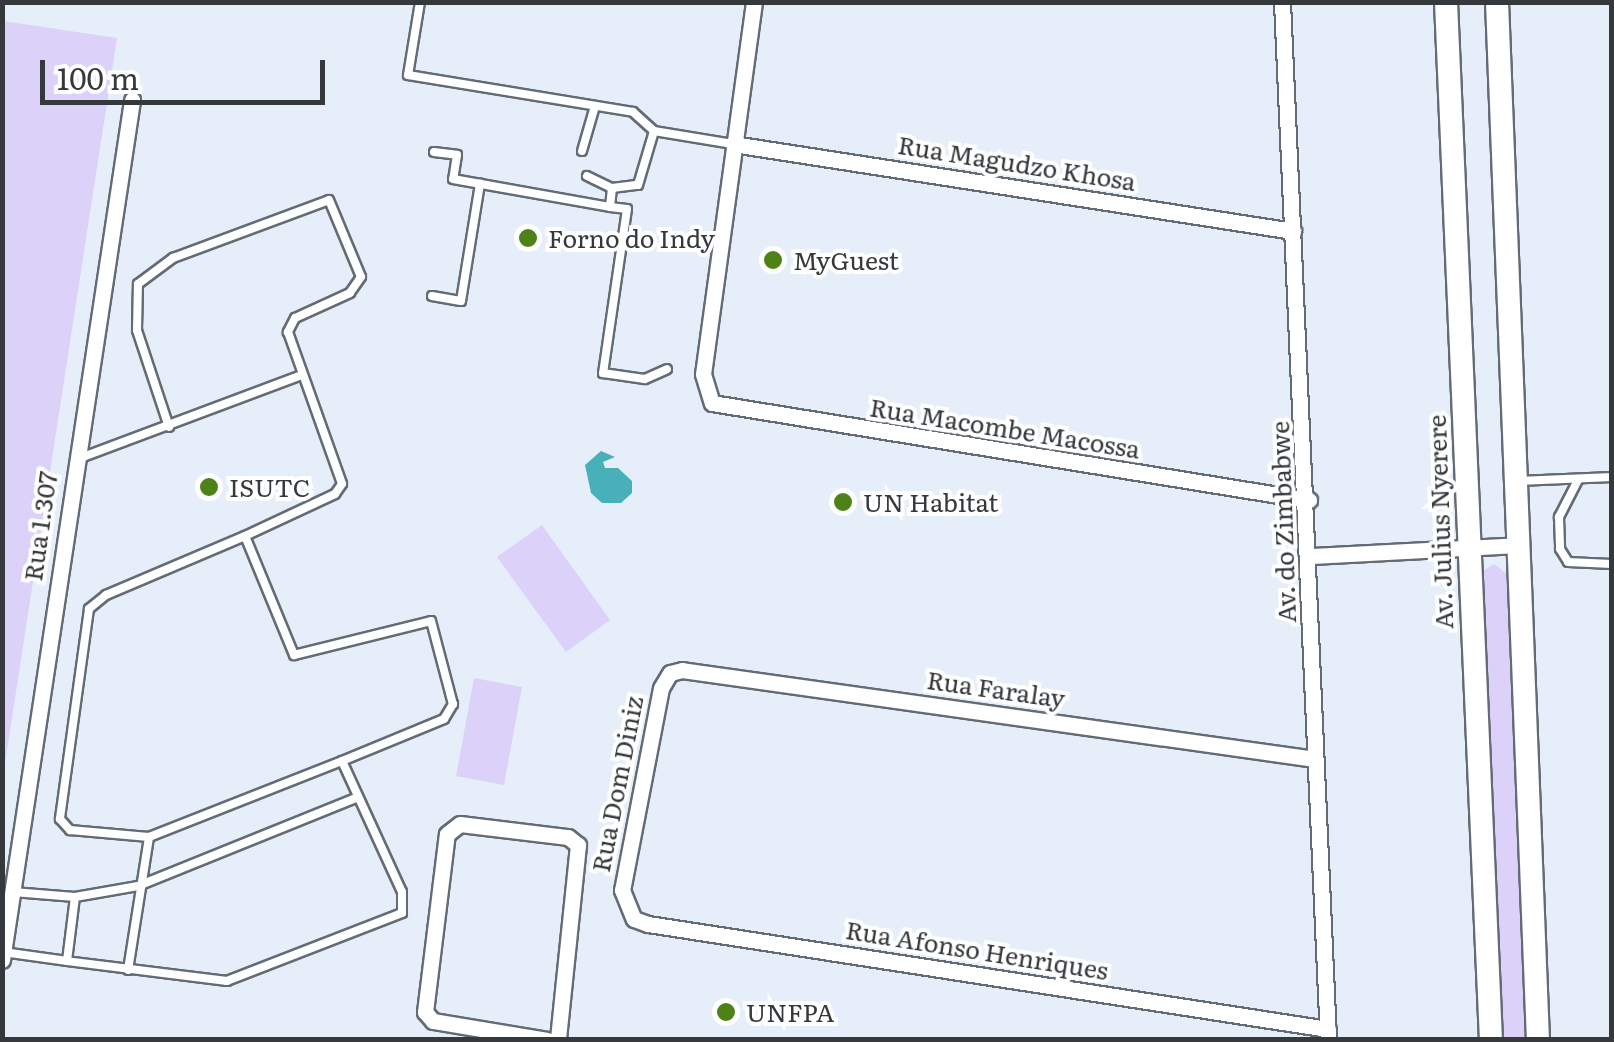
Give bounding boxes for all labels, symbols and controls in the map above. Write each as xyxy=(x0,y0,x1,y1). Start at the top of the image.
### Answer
scale bar xyxy=(45,40,330,102)
text: 100 m xyxy=(57,55,139,99)
street label: Rua Magudzo Khosa xyxy=(896,129,1138,197)
place label: Forno do Indy xyxy=(548,223,715,253)
marker: Forno do Indy xyxy=(517,227,539,249)
place label: MyGuest xyxy=(793,245,899,275)
marker: MyGuest xyxy=(762,249,784,271)
street label: Rua Macombe Macossa xyxy=(868,392,1142,464)
street label: Av. Julius Nyerere xyxy=(1421,414,1459,630)
street label: Av. do Zimbabwe xyxy=(1264,421,1302,623)
street label: Rua 1.307 xyxy=(17,469,63,583)
place label: ISUTC xyxy=(229,472,310,502)
marker: ISUTC xyxy=(198,476,220,498)
place label: UN Habitat xyxy=(863,487,998,517)
marker: UN Habitat xyxy=(832,491,854,513)
street label: Rua Faralay xyxy=(925,664,1067,714)
street label: Rua Dom Diniz xyxy=(585,693,649,875)
street label: Rua Afonso Henriques xyxy=(844,914,1110,986)
place label: UNFPA xyxy=(746,997,834,1027)
marker: UNFPA xyxy=(715,1001,737,1023)

